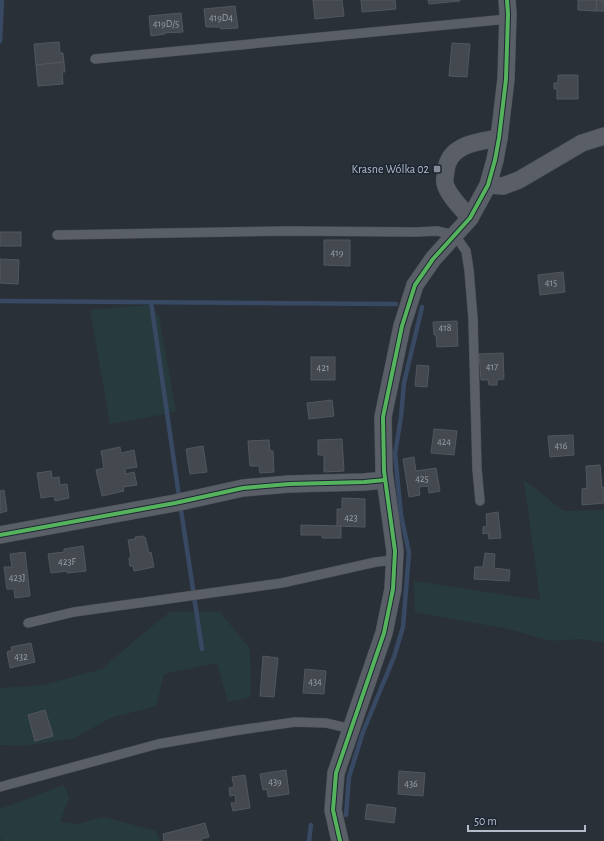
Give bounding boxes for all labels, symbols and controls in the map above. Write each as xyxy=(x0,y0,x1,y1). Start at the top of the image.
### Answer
house number: 419D4 xyxy=(209,13,233,23)
house number: 419D/5 xyxy=(153,19,179,29)
place label: Krasne Wólka 02 xyxy=(352,163,430,175)
marker: Krasne Wólka 02 xyxy=(432,164,442,174)
house number: 419 xyxy=(331,248,344,258)
house number: 415 xyxy=(545,278,557,288)
house number: 418 xyxy=(439,323,452,333)
house number: 417 xyxy=(486,362,498,372)
house number: 421 xyxy=(317,363,329,373)
house number: 424 xyxy=(437,437,451,447)
house number: 416 xyxy=(555,441,568,451)
house number: 425 xyxy=(415,474,429,484)
house number: 423 xyxy=(344,513,358,523)
house number: 423F xyxy=(58,557,77,567)
house number: 423J xyxy=(9,573,25,583)
house number: 432 xyxy=(14,652,28,662)
house number: 434 xyxy=(308,677,322,687)
house number: 439 xyxy=(268,777,282,787)
house number: 436 xyxy=(404,779,418,789)
scale bar xyxy=(468,807,585,833)
text: 50 m xyxy=(474,815,497,827)

